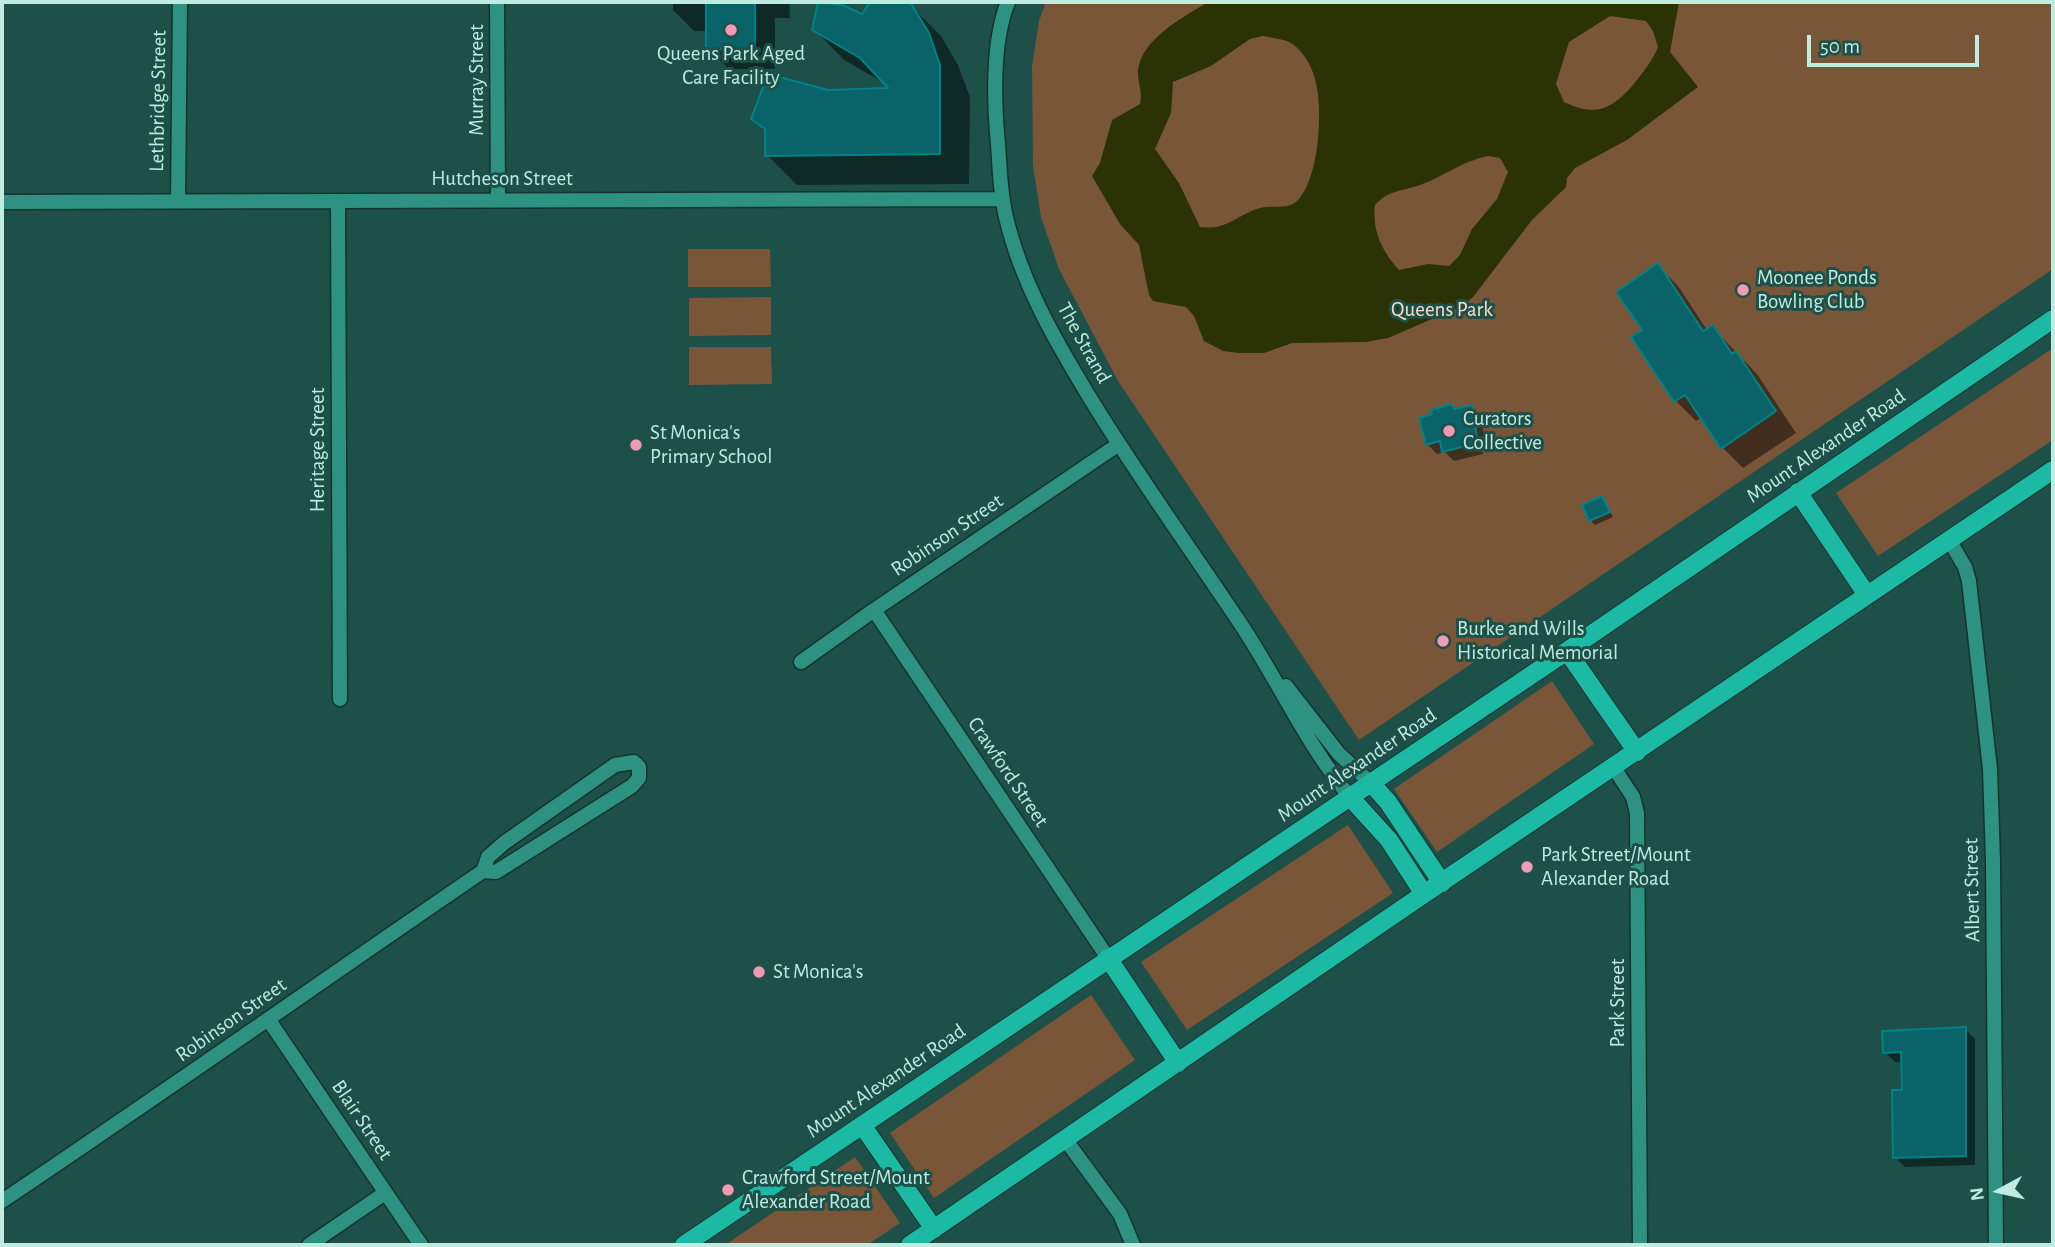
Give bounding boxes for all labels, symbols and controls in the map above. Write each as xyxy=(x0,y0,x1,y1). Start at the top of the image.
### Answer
scale bar xyxy=(1810,21,1982,65)
marker: Queens Park Aged Care Facility xyxy=(723,22,739,38)
street label: Murray Street xyxy=(464,24,490,136)
street label: Lethbridge Street xyxy=(144,30,172,172)
text: 50 m xyxy=(1820,36,1860,57)
place label: Queens Park Aged Care Facility xyxy=(657,41,805,91)
street label: Hutcheson Street xyxy=(431,166,573,192)
place label: Moonee Ponds Bowling Club xyxy=(1757,265,1877,315)
marker: Moonee Ponds Bowling Club xyxy=(1735,282,1751,298)
park label: Queens Park xyxy=(1391,297,1493,323)
street label: The Strand xyxy=(1052,298,1116,388)
street label: Mount Alexander Road xyxy=(1742,383,1910,509)
street label: Heritage Street xyxy=(305,388,331,512)
place label: Curators Collective xyxy=(1463,406,1542,456)
place label: St Monica's Primary School xyxy=(650,420,773,470)
marker: Curators Collective xyxy=(1441,423,1457,439)
marker: St Monica's Primary School xyxy=(628,437,644,453)
street label: Robinson Street xyxy=(886,488,1008,582)
place label: Burke and Wills Historical Memorial xyxy=(1457,616,1618,666)
marker: Burke and Wills Historical Memorial xyxy=(1435,633,1451,649)
street label: Mount Alexander Road xyxy=(1273,702,1441,828)
street label: Crawford Street xyxy=(962,712,1054,832)
street label: Albert Street xyxy=(1958,838,1986,942)
place label: Park Street/Mount Alexander Road xyxy=(1541,842,1691,892)
marker: Park Street/Mount Alexander Road xyxy=(1519,859,1535,875)
street label: Park Street xyxy=(1605,958,1631,1048)
place label: St Monica's xyxy=(773,959,864,985)
marker: St Monica's xyxy=(751,964,767,980)
street label: Robinson Street xyxy=(171,973,291,1067)
street label: Mount Alexander Road xyxy=(802,1018,970,1144)
street label: Blair Street xyxy=(326,1075,398,1165)
north arrow xyxy=(1964,1156,2034,1226)
place label: Crawford Street/Mount Alexander Road xyxy=(742,1165,930,1215)
marker: Crawford Street/Mount Alexander Road xyxy=(720,1182,736,1198)
text: N xyxy=(1967,1186,1988,1202)

